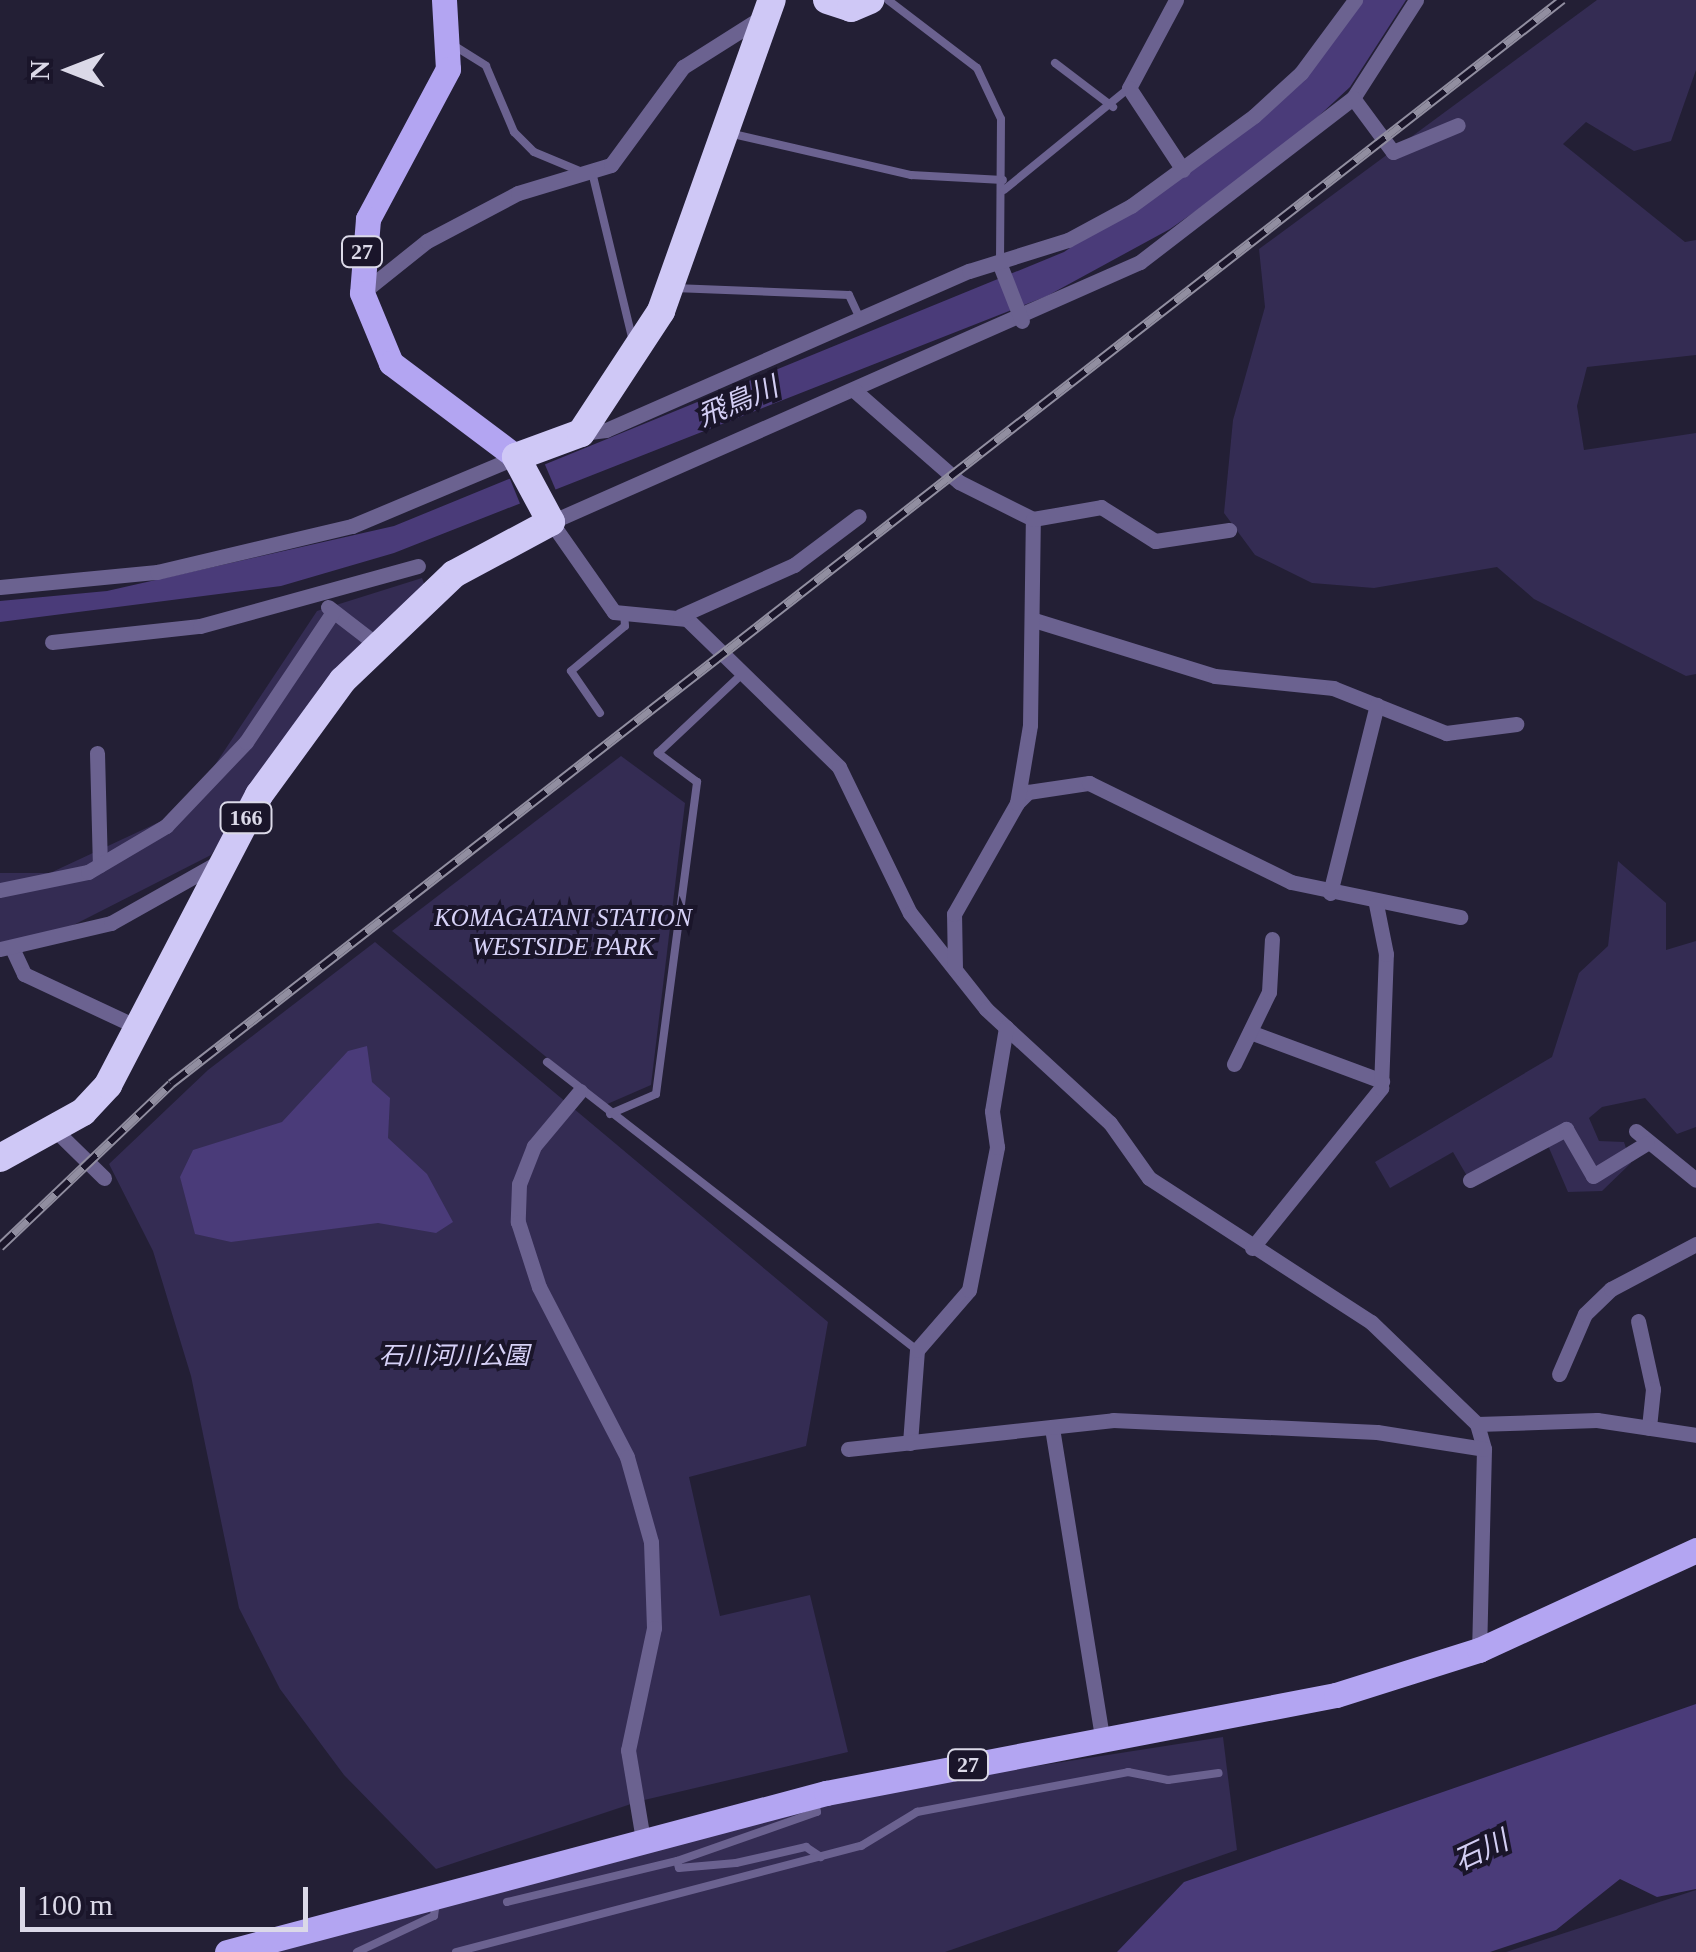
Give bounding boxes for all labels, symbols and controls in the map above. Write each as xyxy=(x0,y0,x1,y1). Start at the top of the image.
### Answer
north arrow xyxy=(20,20,120,120)
text: N xyxy=(24,60,55,80)
road number: 27 xyxy=(340,235,384,269)
water label: 飛鳥川 xyxy=(693,370,783,434)
road number: 166 xyxy=(218,801,274,835)
park label: KOMAGATANI STATION WESTSIDE PARK xyxy=(434,904,692,963)
park label: 石川河川公園 xyxy=(379,1341,529,1371)
road number: 27 xyxy=(946,1748,990,1782)
water label: 石川 xyxy=(1449,1824,1513,1878)
scale bar xyxy=(25,1867,312,1929)
text: 100 m xyxy=(37,1888,113,1921)

